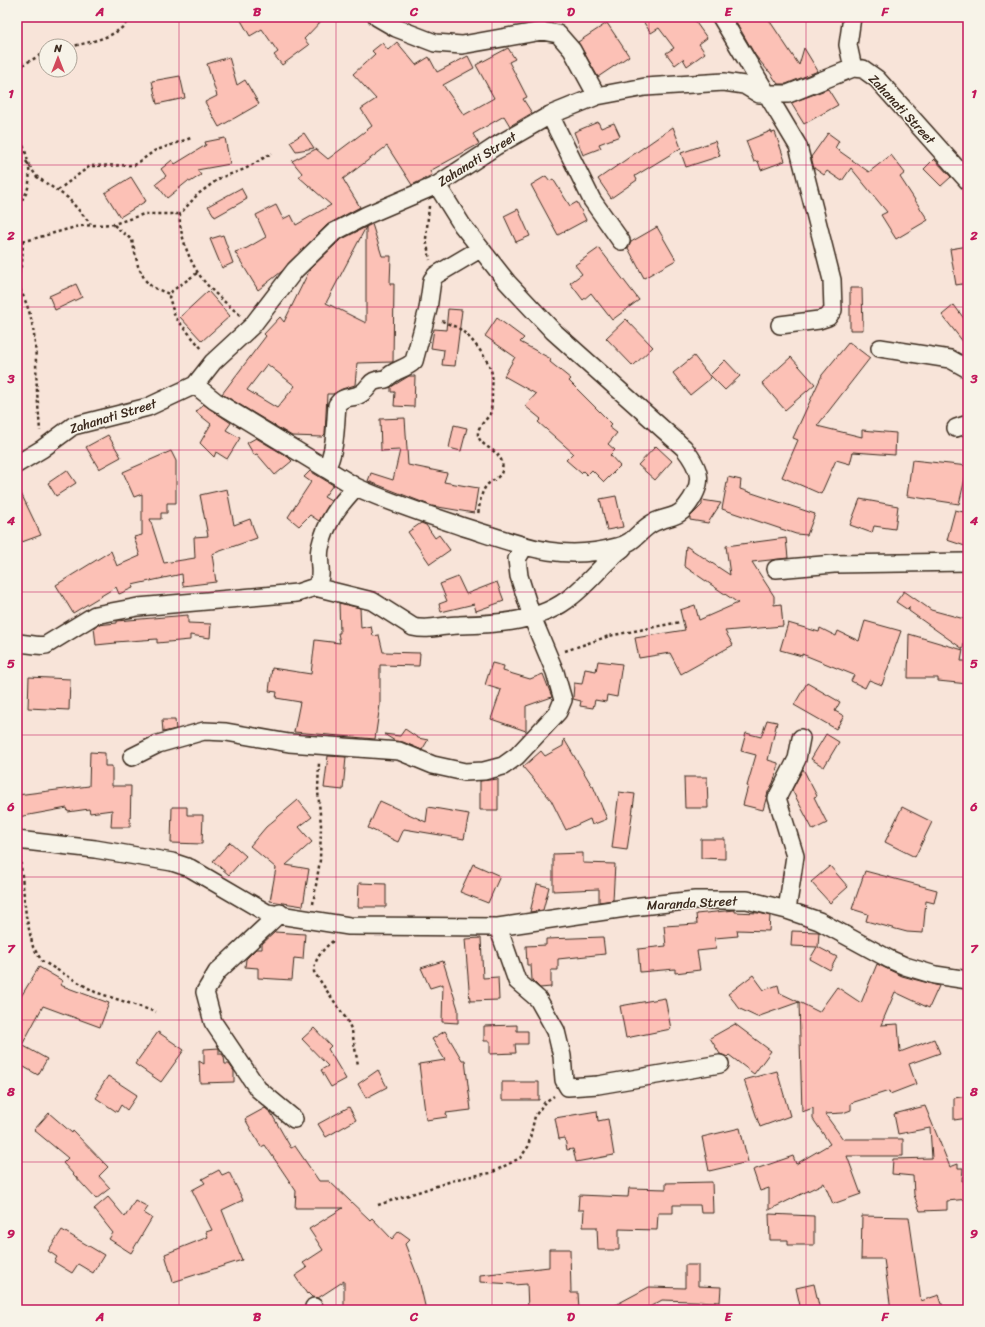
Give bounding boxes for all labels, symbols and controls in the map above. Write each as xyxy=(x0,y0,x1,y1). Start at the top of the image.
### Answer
text: A xyxy=(95,0,104,23)
text: B xyxy=(253,0,262,23)
text: C xyxy=(409,0,419,23)
text: D xyxy=(567,0,575,23)
text: E xyxy=(724,0,733,23)
text: F xyxy=(880,0,889,23)
north arrow xyxy=(38,38,78,78)
text: N xyxy=(53,39,62,58)
street label: Zahanati Street xyxy=(863,68,942,150)
text: 1 xyxy=(8,82,14,105)
text: 1 xyxy=(971,82,977,105)
street label: Zahanati Street xyxy=(433,125,522,193)
text: 2 xyxy=(6,224,15,247)
text: 2 xyxy=(969,224,978,247)
text: 3 xyxy=(6,367,15,390)
text: 3 xyxy=(969,367,978,390)
street label: Zahanati Street xyxy=(67,392,160,440)
text: 4 xyxy=(6,509,16,532)
text: 4 xyxy=(969,509,979,532)
text: 5 xyxy=(7,652,15,675)
text: 5 xyxy=(970,652,978,675)
text: 6 xyxy=(6,795,15,818)
text: 6 xyxy=(969,795,978,818)
street label: Maranda Street xyxy=(646,889,739,917)
text: 7 xyxy=(7,937,16,960)
text: 7 xyxy=(970,937,979,960)
text: 8 xyxy=(6,1080,15,1103)
text: 8 xyxy=(969,1080,978,1103)
text: 9 xyxy=(7,1222,15,1245)
text: 9 xyxy=(970,1222,978,1245)
text: A xyxy=(95,1305,104,1327)
text: B xyxy=(253,1305,262,1327)
text: C xyxy=(409,1305,419,1327)
text: D xyxy=(567,1305,575,1327)
text: E xyxy=(724,1305,733,1327)
text: F xyxy=(880,1305,889,1327)

